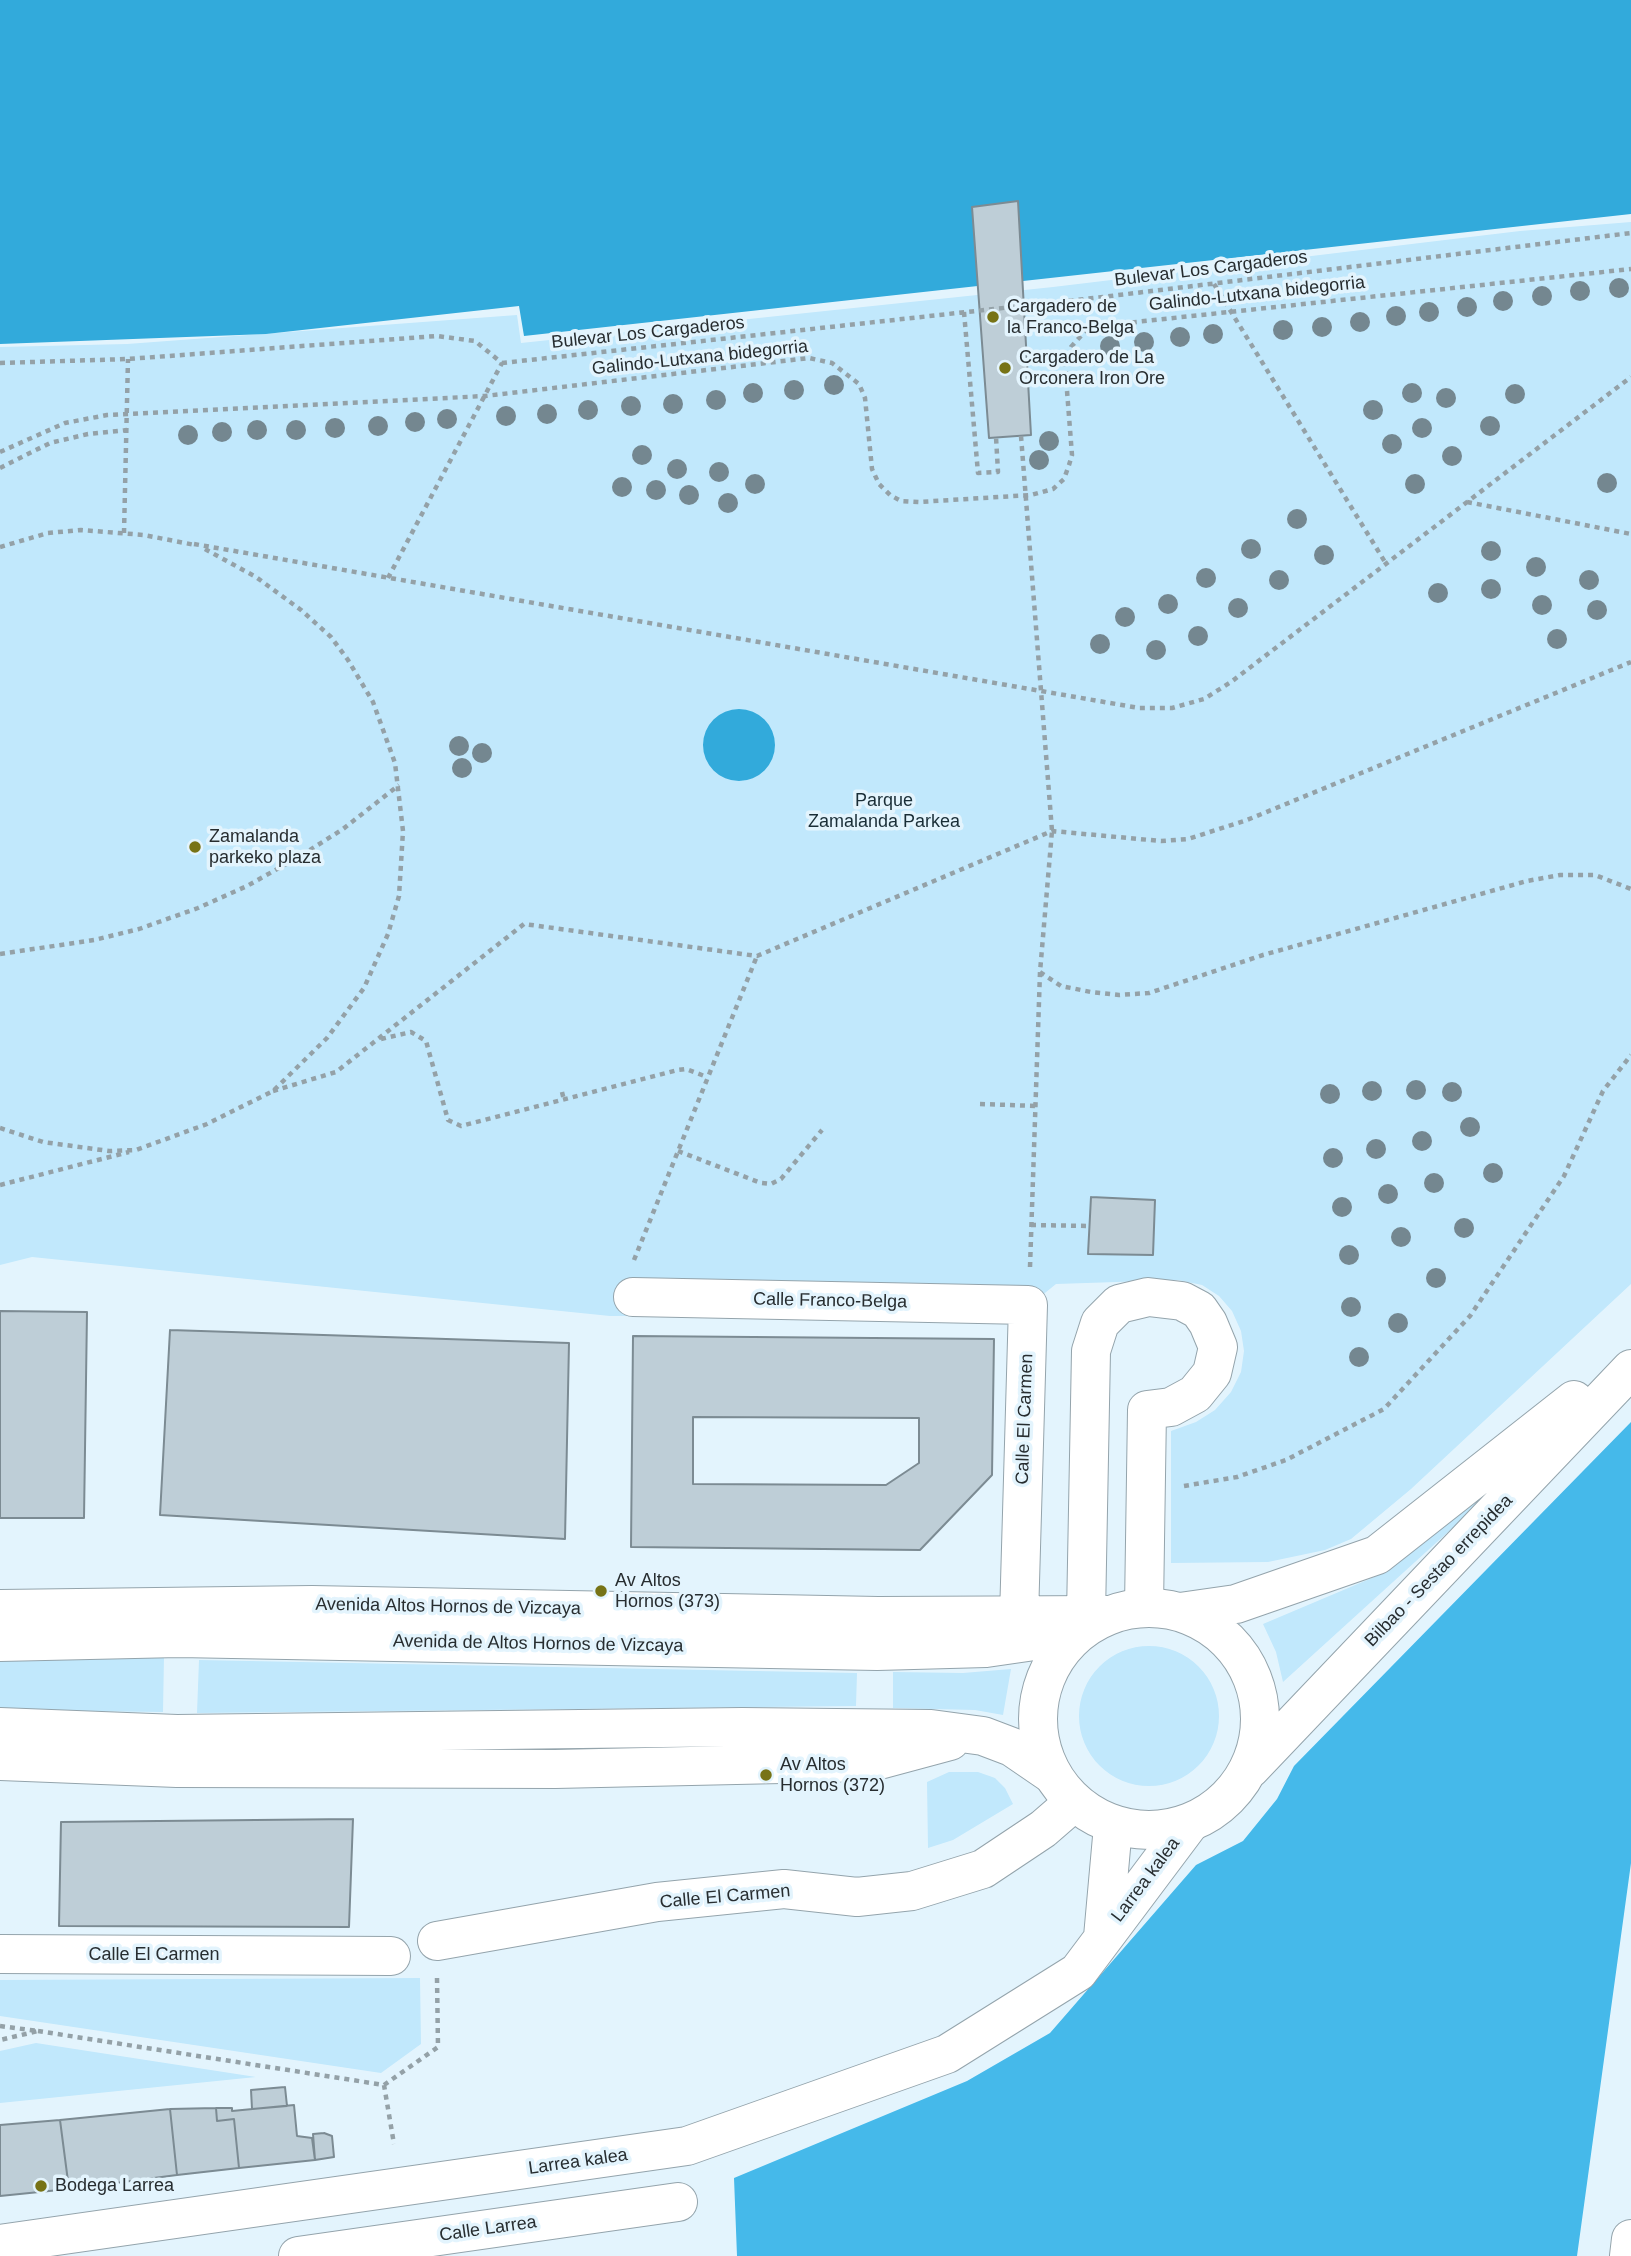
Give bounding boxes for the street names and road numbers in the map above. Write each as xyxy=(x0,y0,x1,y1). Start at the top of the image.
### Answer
street label: Bulevar Los Cargaderos xyxy=(1113,246,1309,292)
street label: Galindo-Lutxana bidegorria xyxy=(1148,272,1366,316)
street label: Bulevar Los Cargaderos xyxy=(550,312,746,354)
street label: Galindo-Lutxana bidegorria xyxy=(591,336,809,380)
street label: Calle Franco-Belga xyxy=(753,1289,907,1313)
street label: Calle El Carmen xyxy=(1012,1353,1038,1485)
street label: Bilbao - Sestao errepidea xyxy=(1361,1490,1517,1652)
street label: Avenida Altos Hornos de Vizcaya xyxy=(315,1594,581,1620)
street label: Avenida de Altos Hornos de Vizcaya xyxy=(393,1631,683,1657)
street label: Larrea kalea xyxy=(1107,1834,1185,1926)
street label: Calle El Carmen xyxy=(659,1881,791,1913)
street label: Calle El Carmen xyxy=(88,1944,220,1966)
street label: Larrea kalea xyxy=(527,2144,629,2180)
street label: Calle Larrea xyxy=(438,2211,538,2247)

